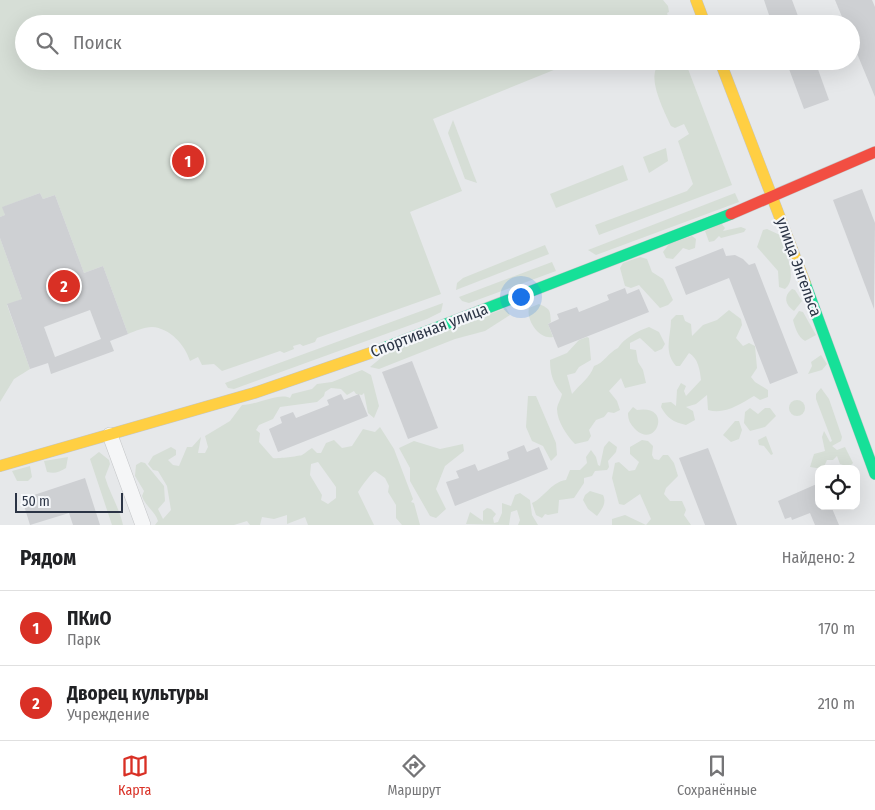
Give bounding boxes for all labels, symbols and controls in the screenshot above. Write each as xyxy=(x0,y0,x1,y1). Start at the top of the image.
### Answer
search box xyxy=(15,15,860,70)
icon: search xyxy=(33,29,61,57)
text: Поиск xyxy=(73,31,122,54)
pin: 1 xyxy=(172,142,204,180)
street label: улица Энгельса xyxy=(772,215,826,319)
pin: 2 xyxy=(48,267,80,305)
your location xyxy=(508,284,534,310)
street label: Спортивная улица xyxy=(368,299,491,361)
map controls xyxy=(815,465,860,510)
button: locate xyxy=(815,465,860,510)
scale bar xyxy=(15,490,122,513)
text: 50 m xyxy=(22,493,50,510)
text: Рядом xyxy=(20,545,76,571)
text: Найдено: 2 xyxy=(782,548,855,567)
text: ПКиО xyxy=(67,607,111,630)
text: 1 xyxy=(33,619,39,638)
text: 170 m xyxy=(818,619,855,638)
text: Парк xyxy=(67,630,101,649)
text: Дворец культуры xyxy=(67,682,209,705)
text: 2 xyxy=(32,694,40,713)
text: 210 m xyxy=(818,694,855,713)
text: Учреждение xyxy=(67,705,150,724)
tab: Карта xyxy=(118,752,151,799)
tab: Маршрут xyxy=(387,752,441,799)
tab: Сохранённые xyxy=(677,752,757,799)

